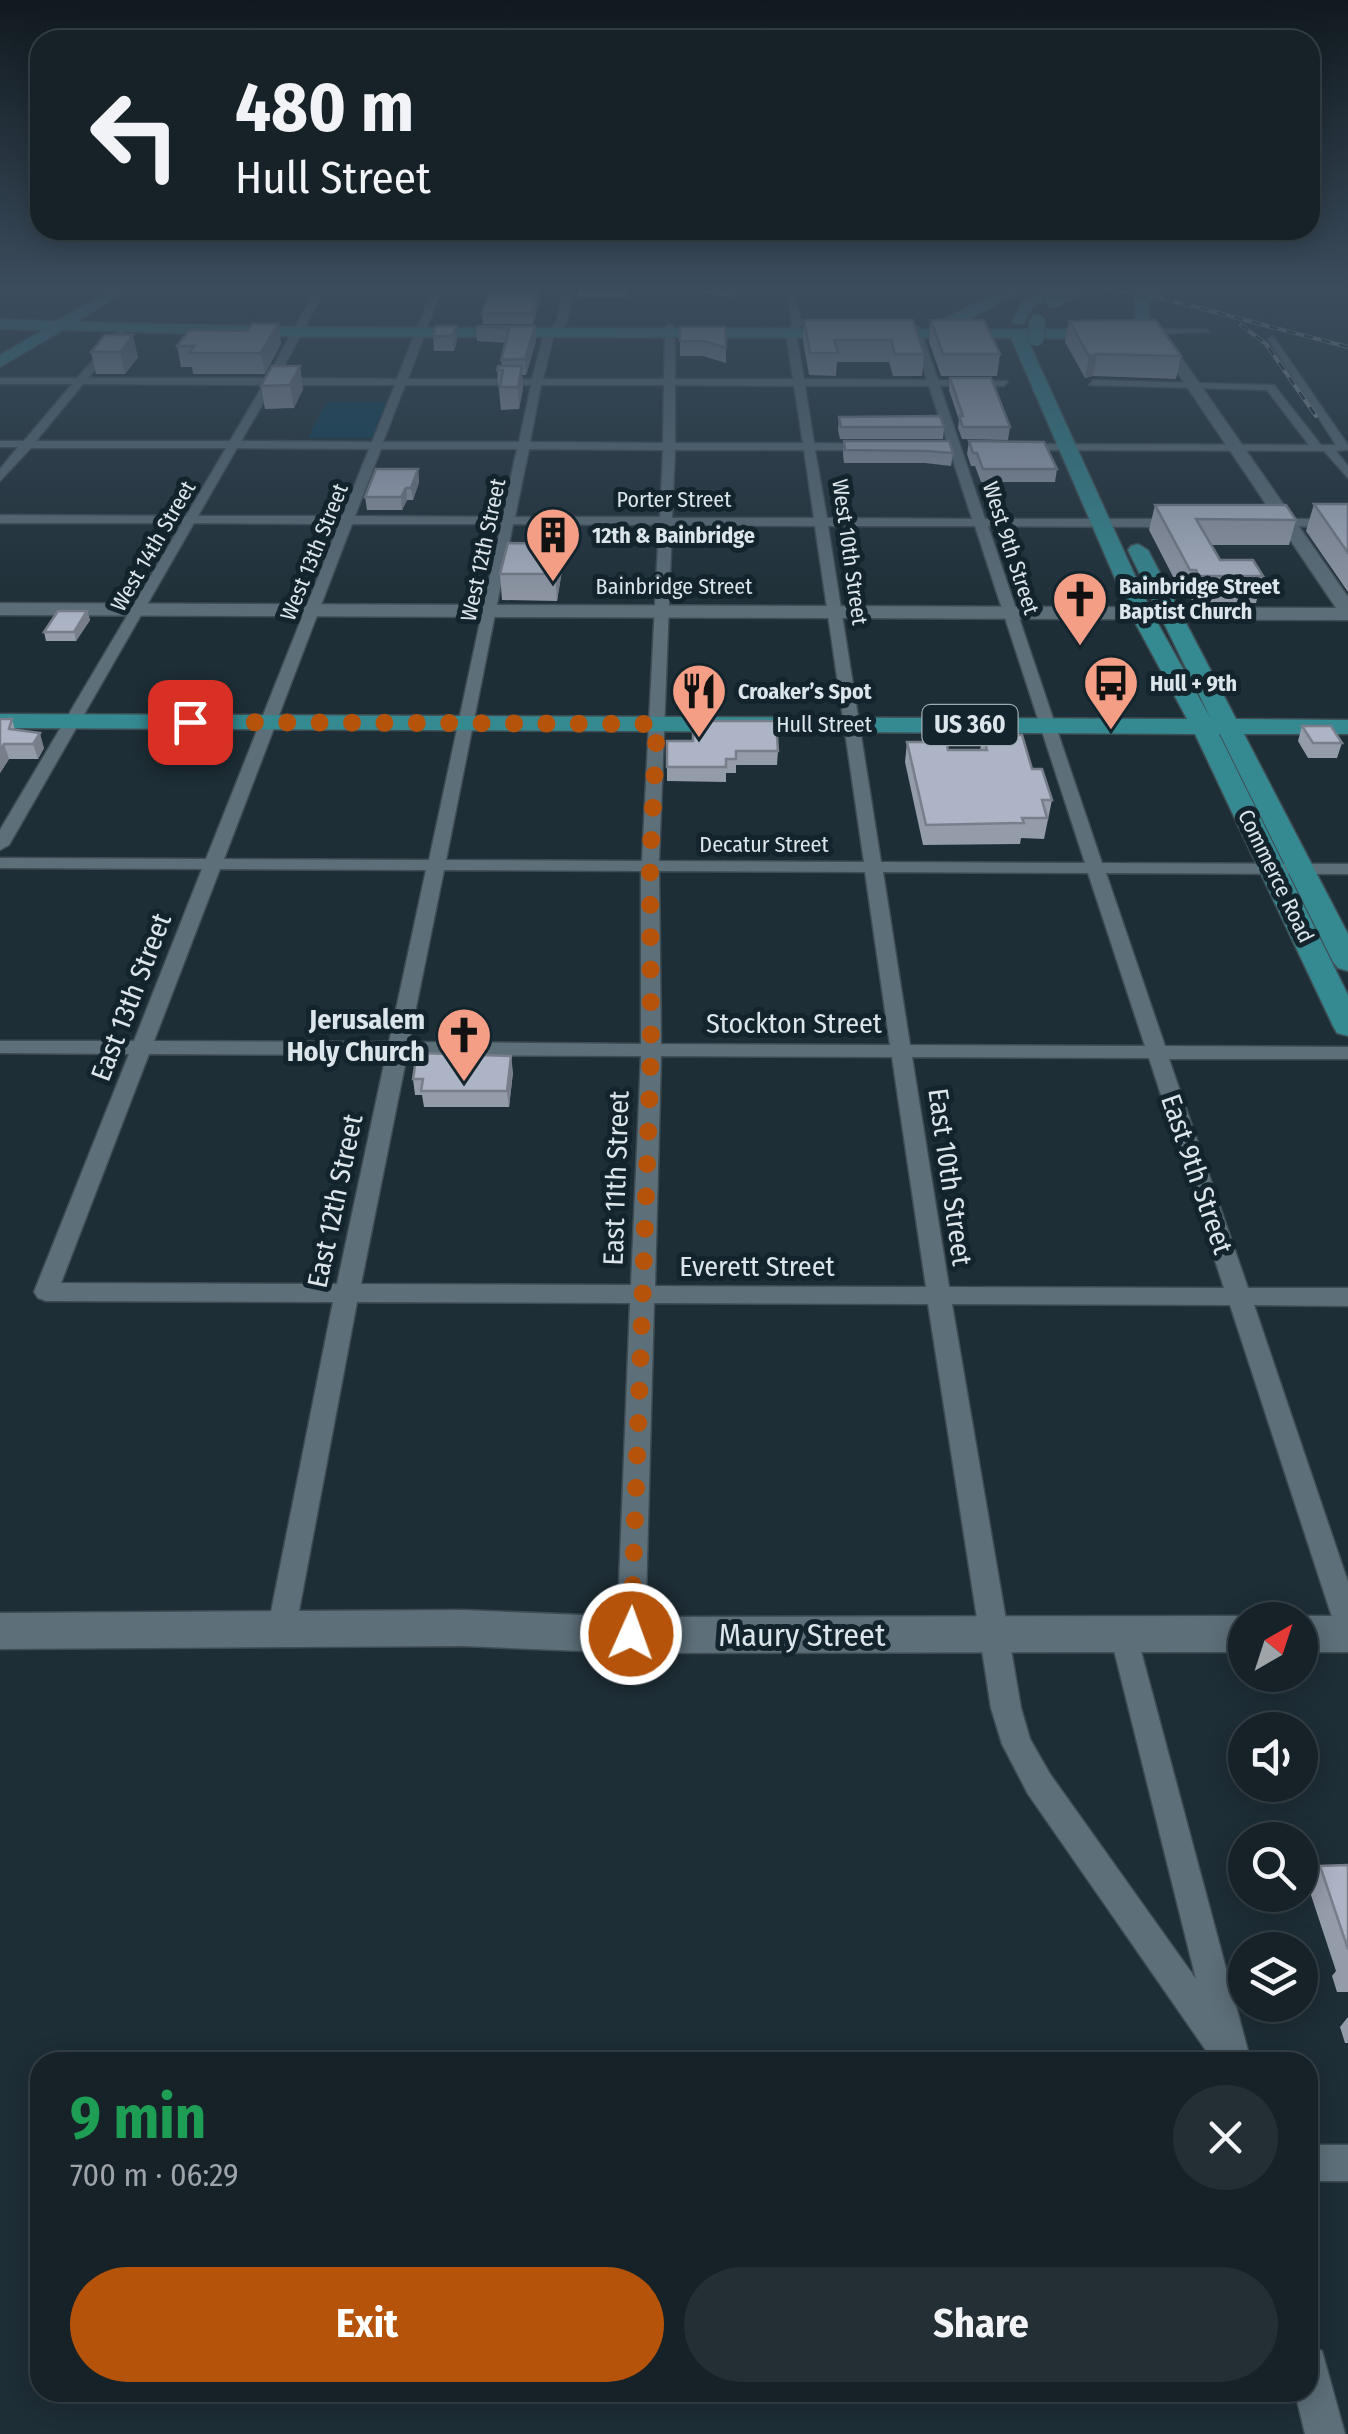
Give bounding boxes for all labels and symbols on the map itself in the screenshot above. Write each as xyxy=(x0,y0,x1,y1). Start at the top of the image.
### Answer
street label: West 14th Street xyxy=(105,475,202,616)
street label: West 12th Street xyxy=(455,475,511,624)
street label: West 10th Street xyxy=(826,477,874,627)
street label: West 9th Street xyxy=(977,478,1045,618)
street label: West 13th Street xyxy=(274,479,354,624)
street label: Porter Street xyxy=(617,486,732,513)
building icon: 12th & Bainbridge xyxy=(523,505,583,584)
place label: 12th & Bainbridge xyxy=(592,522,755,549)
church icon: Bainbridge Street Baptist Church xyxy=(1050,569,1110,648)
street label: Bainbridge Street xyxy=(596,573,753,600)
place label: Bainbridge Street Baptist Church xyxy=(1119,573,1280,625)
bus stop icon: Hull + 9th xyxy=(1081,653,1141,732)
restaurant icon: Croaker’s Spot xyxy=(669,661,729,740)
place label: Hull + 9th xyxy=(1150,670,1237,697)
place label: Croaker’s Spot xyxy=(738,678,872,705)
pin xyxy=(148,680,233,765)
road number: US 360 xyxy=(922,705,1018,745)
street label: Hull Street xyxy=(776,711,873,738)
street label: Commerce Road xyxy=(1232,805,1320,947)
street label: Decatur Street xyxy=(699,831,829,858)
street label: East 13th Street xyxy=(84,908,178,1085)
place label: Jerusalem Holy Church xyxy=(287,1003,425,1068)
church icon: Jerusalem Holy Church xyxy=(434,1005,494,1084)
street label: Stockton Street xyxy=(706,1007,883,1040)
street label: East 10th Street xyxy=(921,1086,979,1269)
street label: East 11th Street xyxy=(596,1089,636,1266)
street label: East 9th Street xyxy=(1154,1090,1240,1259)
street label: East 12th Street xyxy=(300,1110,370,1291)
street label: Everett Street xyxy=(679,1250,835,1283)
position arrow xyxy=(579,1582,683,1686)
north arrow xyxy=(1228,1602,1318,1692)
street label: Maury Street xyxy=(719,1616,886,1654)

